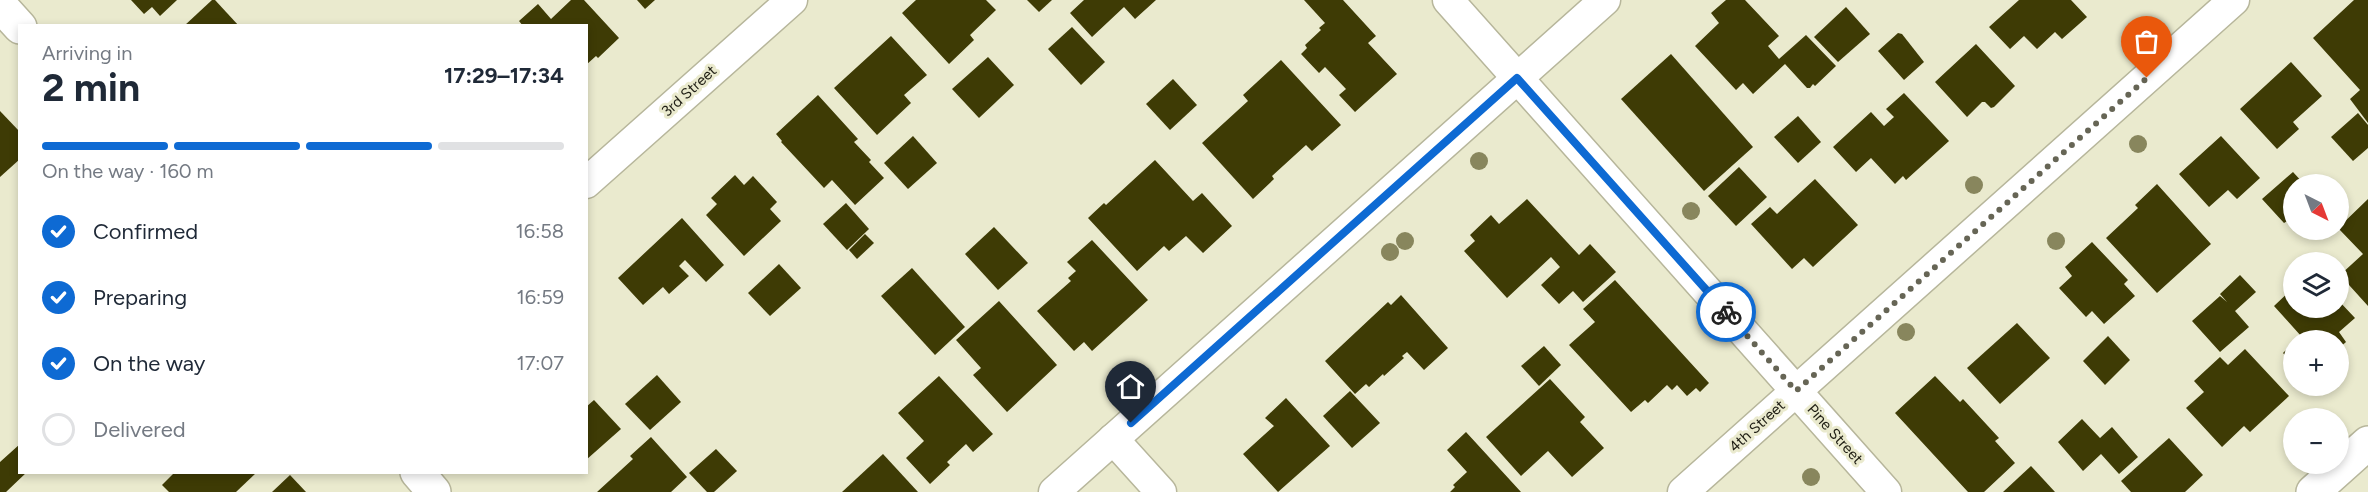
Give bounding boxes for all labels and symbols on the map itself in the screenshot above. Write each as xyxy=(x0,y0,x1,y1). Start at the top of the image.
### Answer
pin xyxy=(2121,16,2172,78)
street label: 3rd Street xyxy=(658,61,720,120)
north arrow xyxy=(2283,174,2349,240)
courier xyxy=(1696,282,1756,342)
pin xyxy=(1105,361,1156,423)
street label: 4th Street xyxy=(1725,396,1789,456)
street label: Pine Street xyxy=(1803,400,1867,468)

